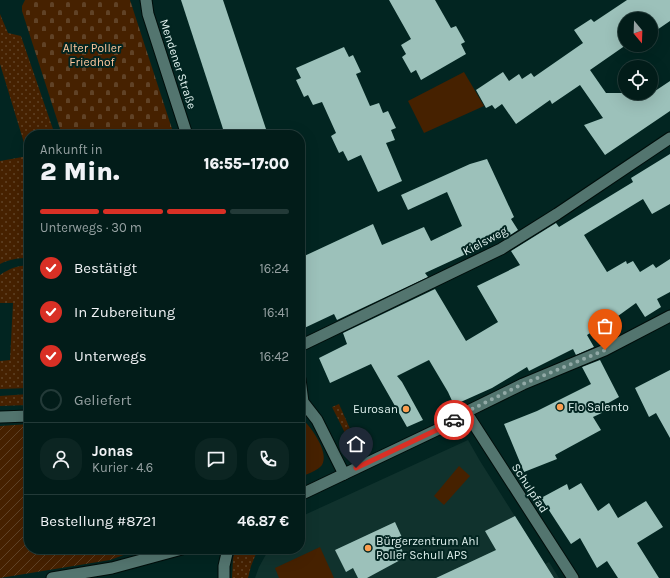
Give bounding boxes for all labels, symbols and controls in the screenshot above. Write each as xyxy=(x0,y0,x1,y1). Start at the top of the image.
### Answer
north arrow xyxy=(618,12,658,52)
map controls xyxy=(618,12,658,100)
street label: Mendener Straße xyxy=(157,17,199,111)
park label: Alter Poller Friedhof xyxy=(63,41,122,69)
button: locate xyxy=(618,60,658,100)
text: Ankunft in xyxy=(40,142,103,157)
text: 16:55–17:00 xyxy=(204,155,289,173)
text: 2 Min. xyxy=(40,156,120,187)
text: Unterwegs · 30 m xyxy=(40,220,142,235)
street label: Kielsweg xyxy=(460,223,510,259)
icon: check xyxy=(40,257,62,279)
text: Bestätigt xyxy=(74,259,137,277)
text: 16:24 xyxy=(259,261,289,276)
icon: check xyxy=(40,301,62,323)
text: In Zubereitung xyxy=(74,303,175,321)
text: 16:41 xyxy=(263,305,289,320)
pin xyxy=(588,309,622,350)
icon: bag xyxy=(594,315,616,337)
icon: check xyxy=(40,345,62,367)
text: Unterwegs xyxy=(74,347,147,365)
text: 16:42 xyxy=(259,349,289,364)
text: Geliefert xyxy=(74,391,132,409)
courier xyxy=(434,400,474,440)
place label: Flo Salento xyxy=(568,400,629,414)
place label: Eurosan xyxy=(353,402,398,416)
marker: Flo Salento xyxy=(555,402,565,412)
marker: Eurosan xyxy=(401,404,411,414)
icon: car xyxy=(443,409,465,431)
pin xyxy=(339,427,373,468)
icon: home xyxy=(345,433,367,455)
button: person xyxy=(40,438,82,480)
button: chat xyxy=(195,438,237,480)
button: phone xyxy=(247,438,289,480)
text: Jonas xyxy=(92,442,133,460)
text: Kurier · 4.6 xyxy=(92,460,153,475)
street label: Schulpfad xyxy=(509,461,551,515)
text: Bestellung #8721 xyxy=(40,512,156,530)
text: 46.87 € xyxy=(237,512,289,530)
place label: Bürgerzentrum Ahl Poller Schull APS xyxy=(376,534,479,562)
marker: Bürgerzentrum Ahl Poller Schull APS xyxy=(363,543,373,553)

